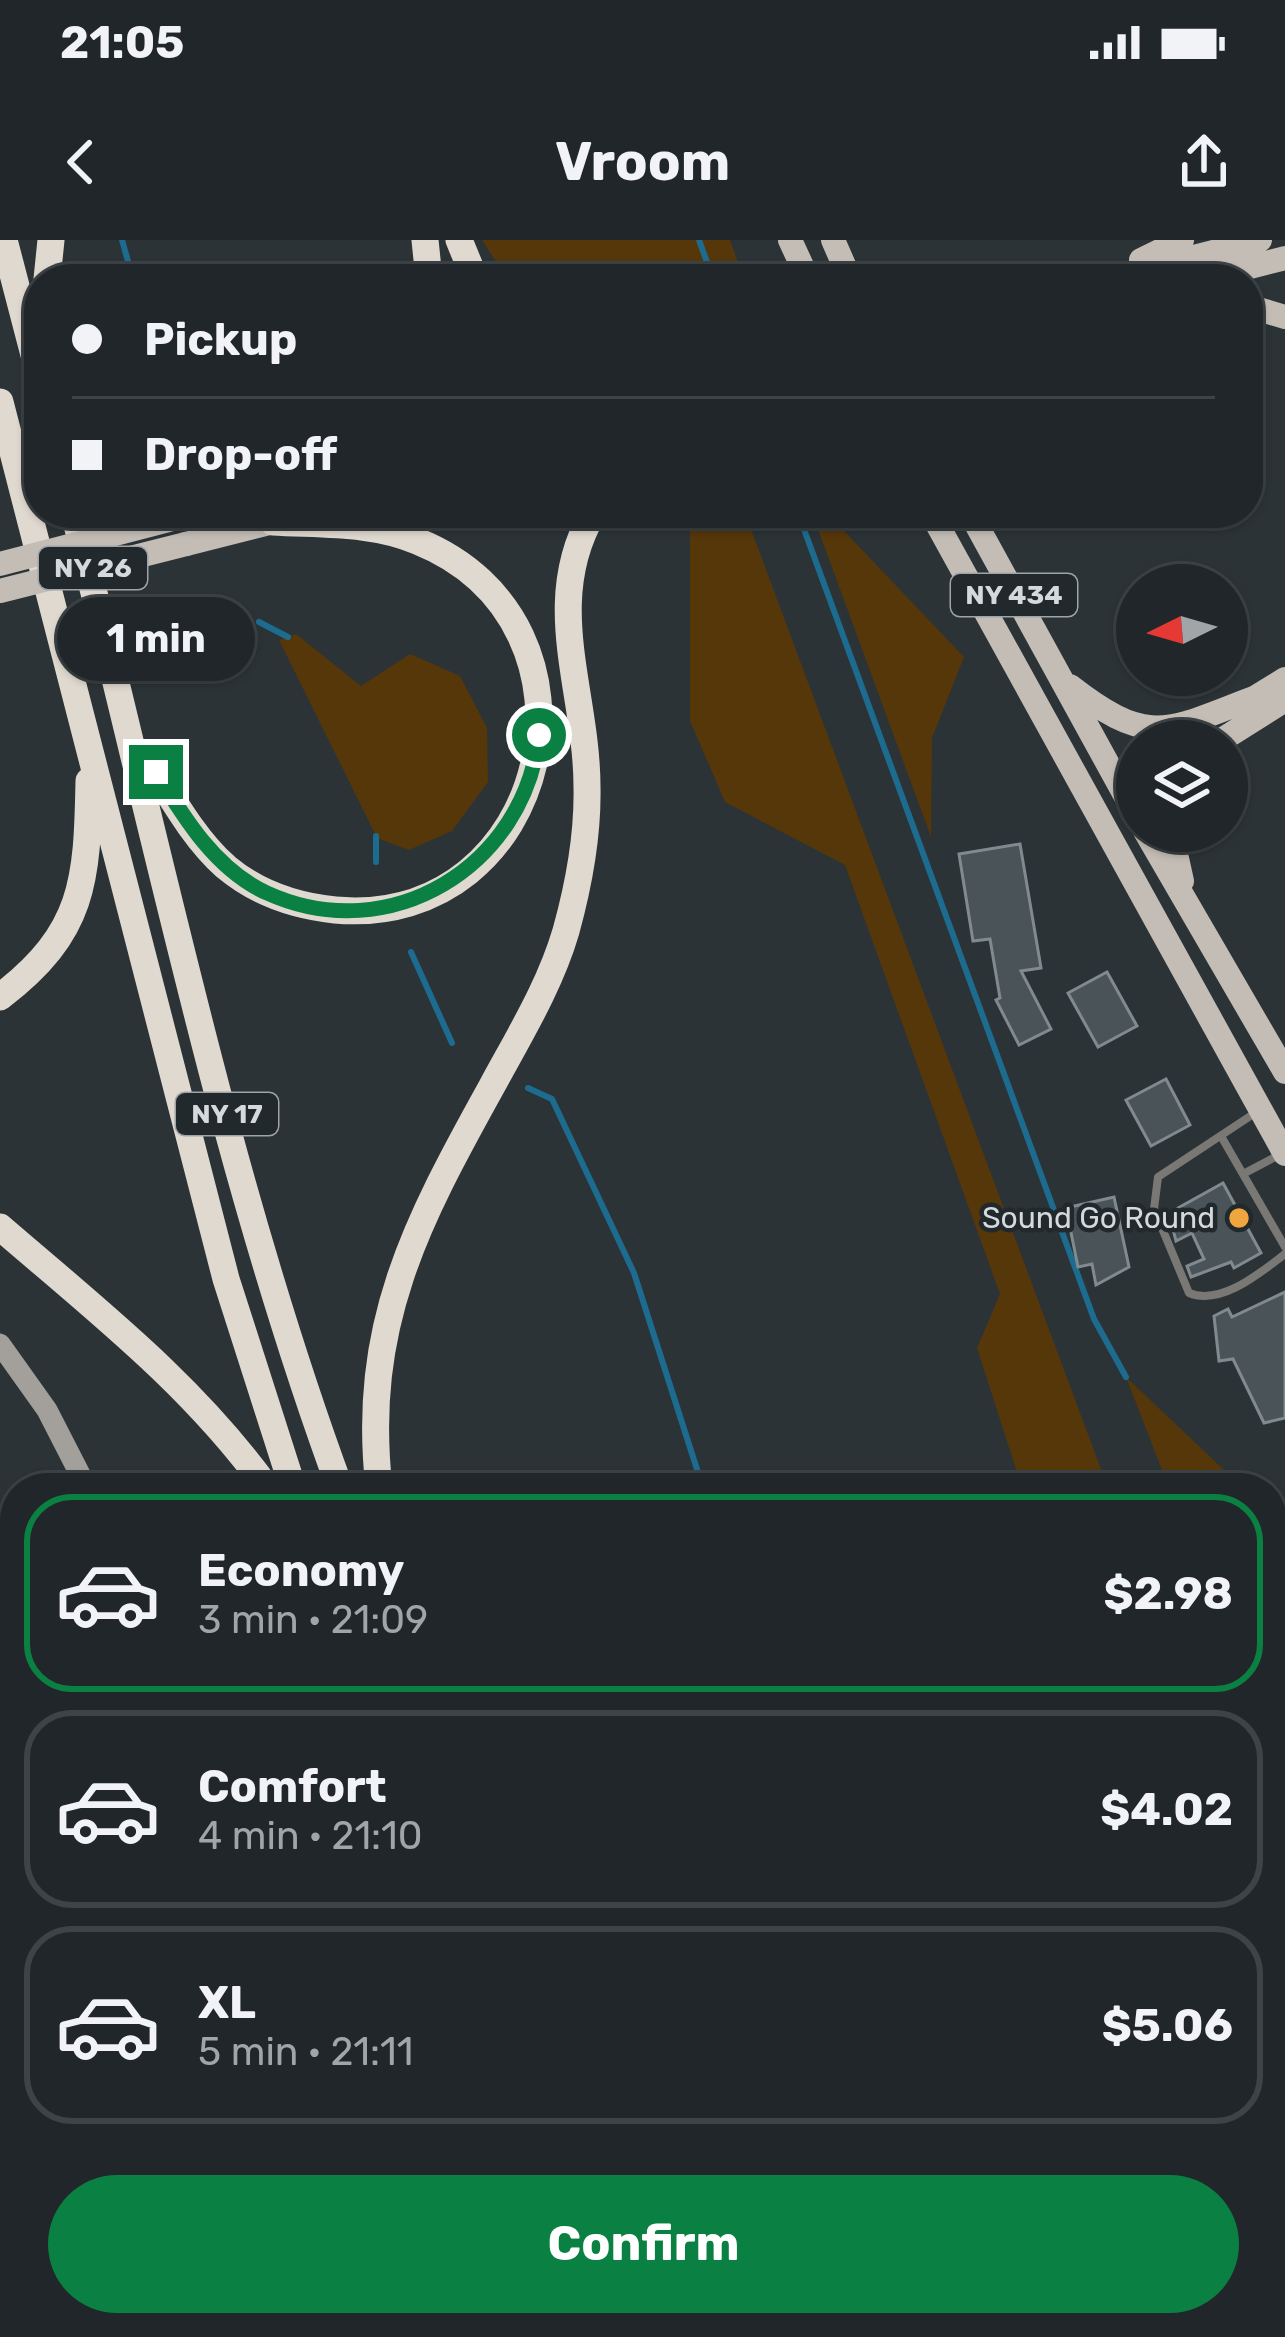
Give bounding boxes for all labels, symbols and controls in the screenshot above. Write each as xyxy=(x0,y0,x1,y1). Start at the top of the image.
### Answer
text: 21:05 xyxy=(60,16,184,69)
icon: back xyxy=(48,129,114,195)
icon: share xyxy=(1171,129,1237,195)
text: Vroom xyxy=(555,130,730,194)
text: Pickup xyxy=(144,313,297,366)
text: Drop-off xyxy=(144,428,337,481)
road number: NY 26 xyxy=(39,547,147,589)
north arrow xyxy=(1116,564,1248,696)
map controls xyxy=(1116,564,1248,852)
road number: NY 434 xyxy=(951,574,1077,616)
callout: 1 min xyxy=(57,598,255,682)
text: 1 min xyxy=(106,616,206,662)
route start xyxy=(512,708,566,762)
button: layers xyxy=(1116,720,1248,852)
route end xyxy=(129,745,183,799)
road number: NY 17 xyxy=(176,1093,278,1135)
place label: Sound Go Round xyxy=(982,1200,1215,1236)
marker: Sound Go Round xyxy=(1226,1205,1252,1231)
icon: car xyxy=(54,1539,162,1647)
text: Economy xyxy=(198,1544,404,1597)
text: $2.98 xyxy=(1103,1567,1233,1620)
text: 3 min · 21:09 xyxy=(198,1597,428,1643)
icon: car xyxy=(54,1755,162,1863)
text: Comfort xyxy=(198,1760,387,1813)
text: $4.02 xyxy=(1100,1783,1233,1836)
text: 4 min · 21:10 xyxy=(198,1813,423,1859)
icon: car xyxy=(54,1971,162,2079)
text: XL xyxy=(198,1976,256,2029)
text: $5.06 xyxy=(1102,1999,1233,2052)
text: 5 min · 21:11 xyxy=(198,2029,413,2075)
button: Confirm xyxy=(48,2175,1239,2313)

